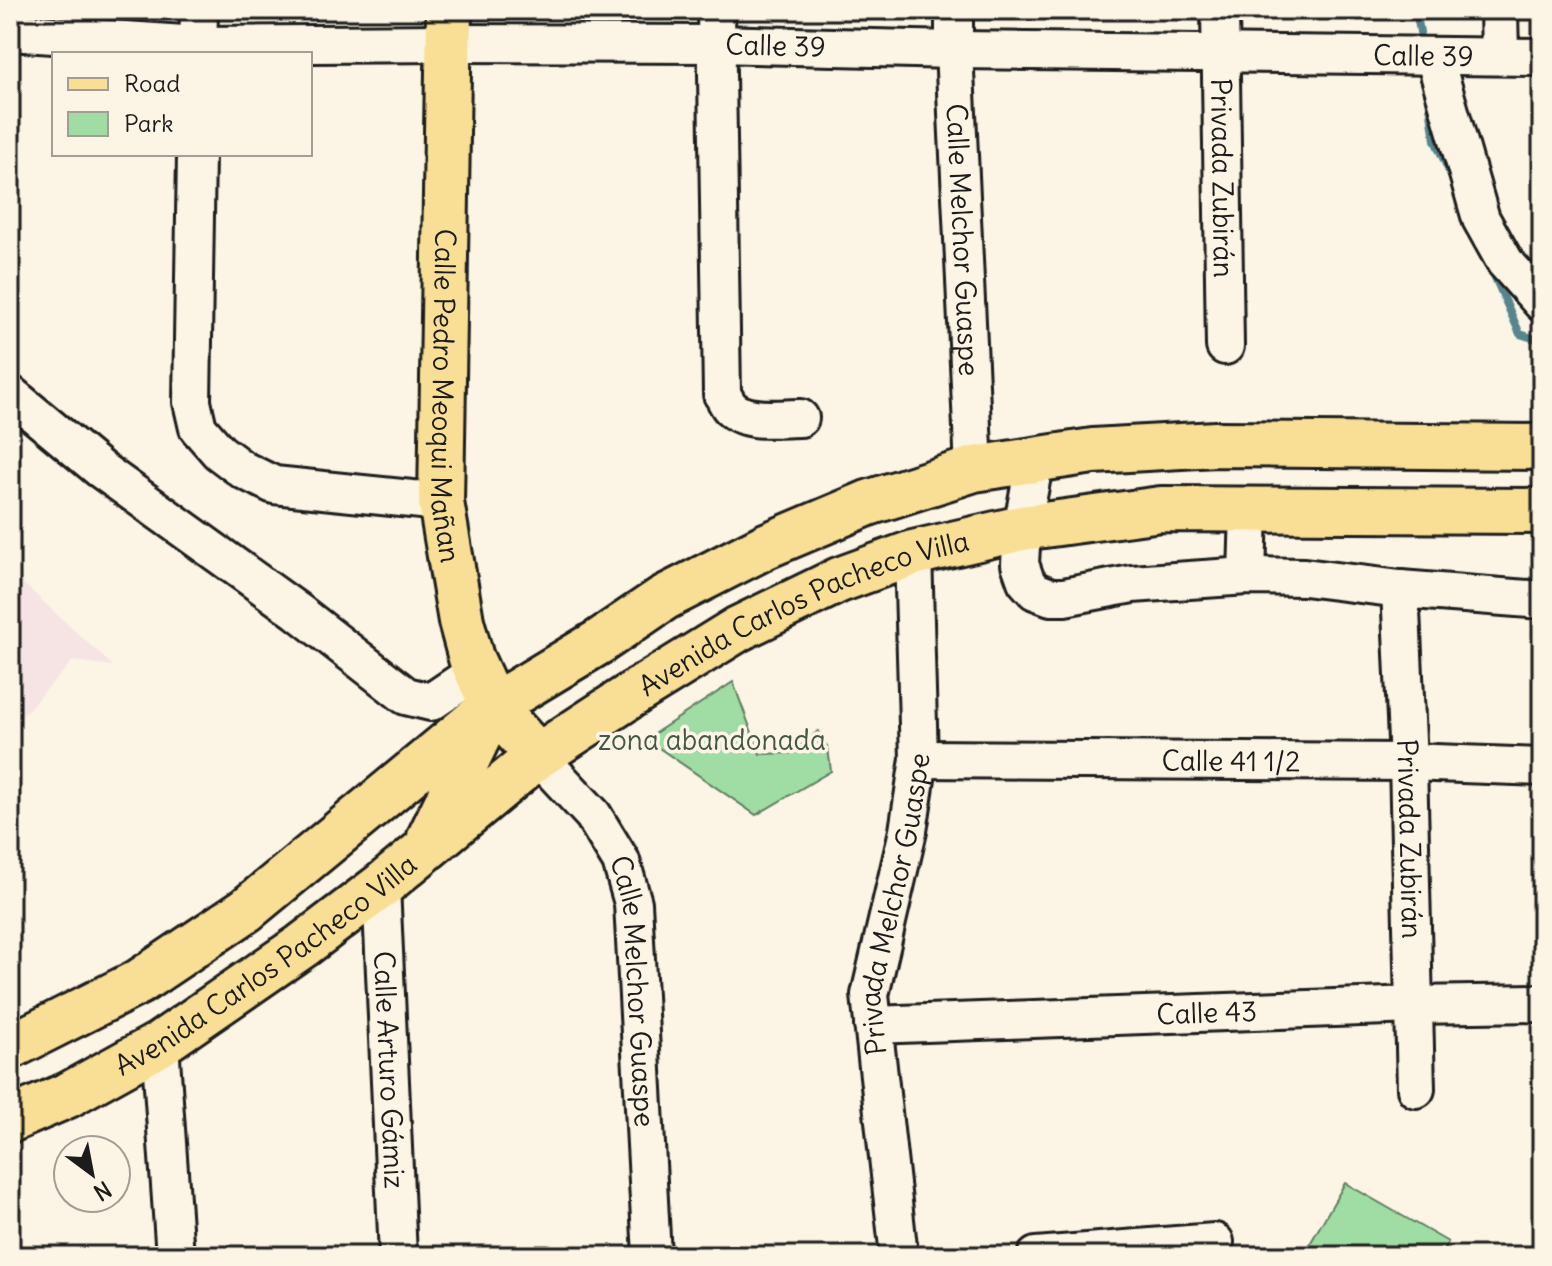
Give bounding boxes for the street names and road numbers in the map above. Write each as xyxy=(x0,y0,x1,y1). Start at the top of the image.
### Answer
street label: Calle 39 xyxy=(725,26,826,65)
street label: Calle 39 xyxy=(1373,37,1474,74)
street label: Privada Zubirán xyxy=(1203,78,1242,278)
street label: Calle Melchor Guaspe xyxy=(939,103,988,377)
street label: Calle Pedro Meoqui Mañan xyxy=(423,228,469,565)
street label: Avenida Carlos Pacheco Villa xyxy=(632,523,972,704)
street label: Privada Zubirán xyxy=(1389,738,1430,939)
street label: Calle 41 1/2 xyxy=(1161,742,1301,779)
street label: Privada Melchor Guaspe xyxy=(852,750,938,1057)
street label: Avenida Carlos Pacheco Villa xyxy=(108,846,424,1084)
street label: Calle Melchor Guaspe xyxy=(602,851,663,1128)
street label: Calle Arturo Gámiz xyxy=(366,950,413,1189)
street label: Calle 43 xyxy=(1156,993,1258,1033)

